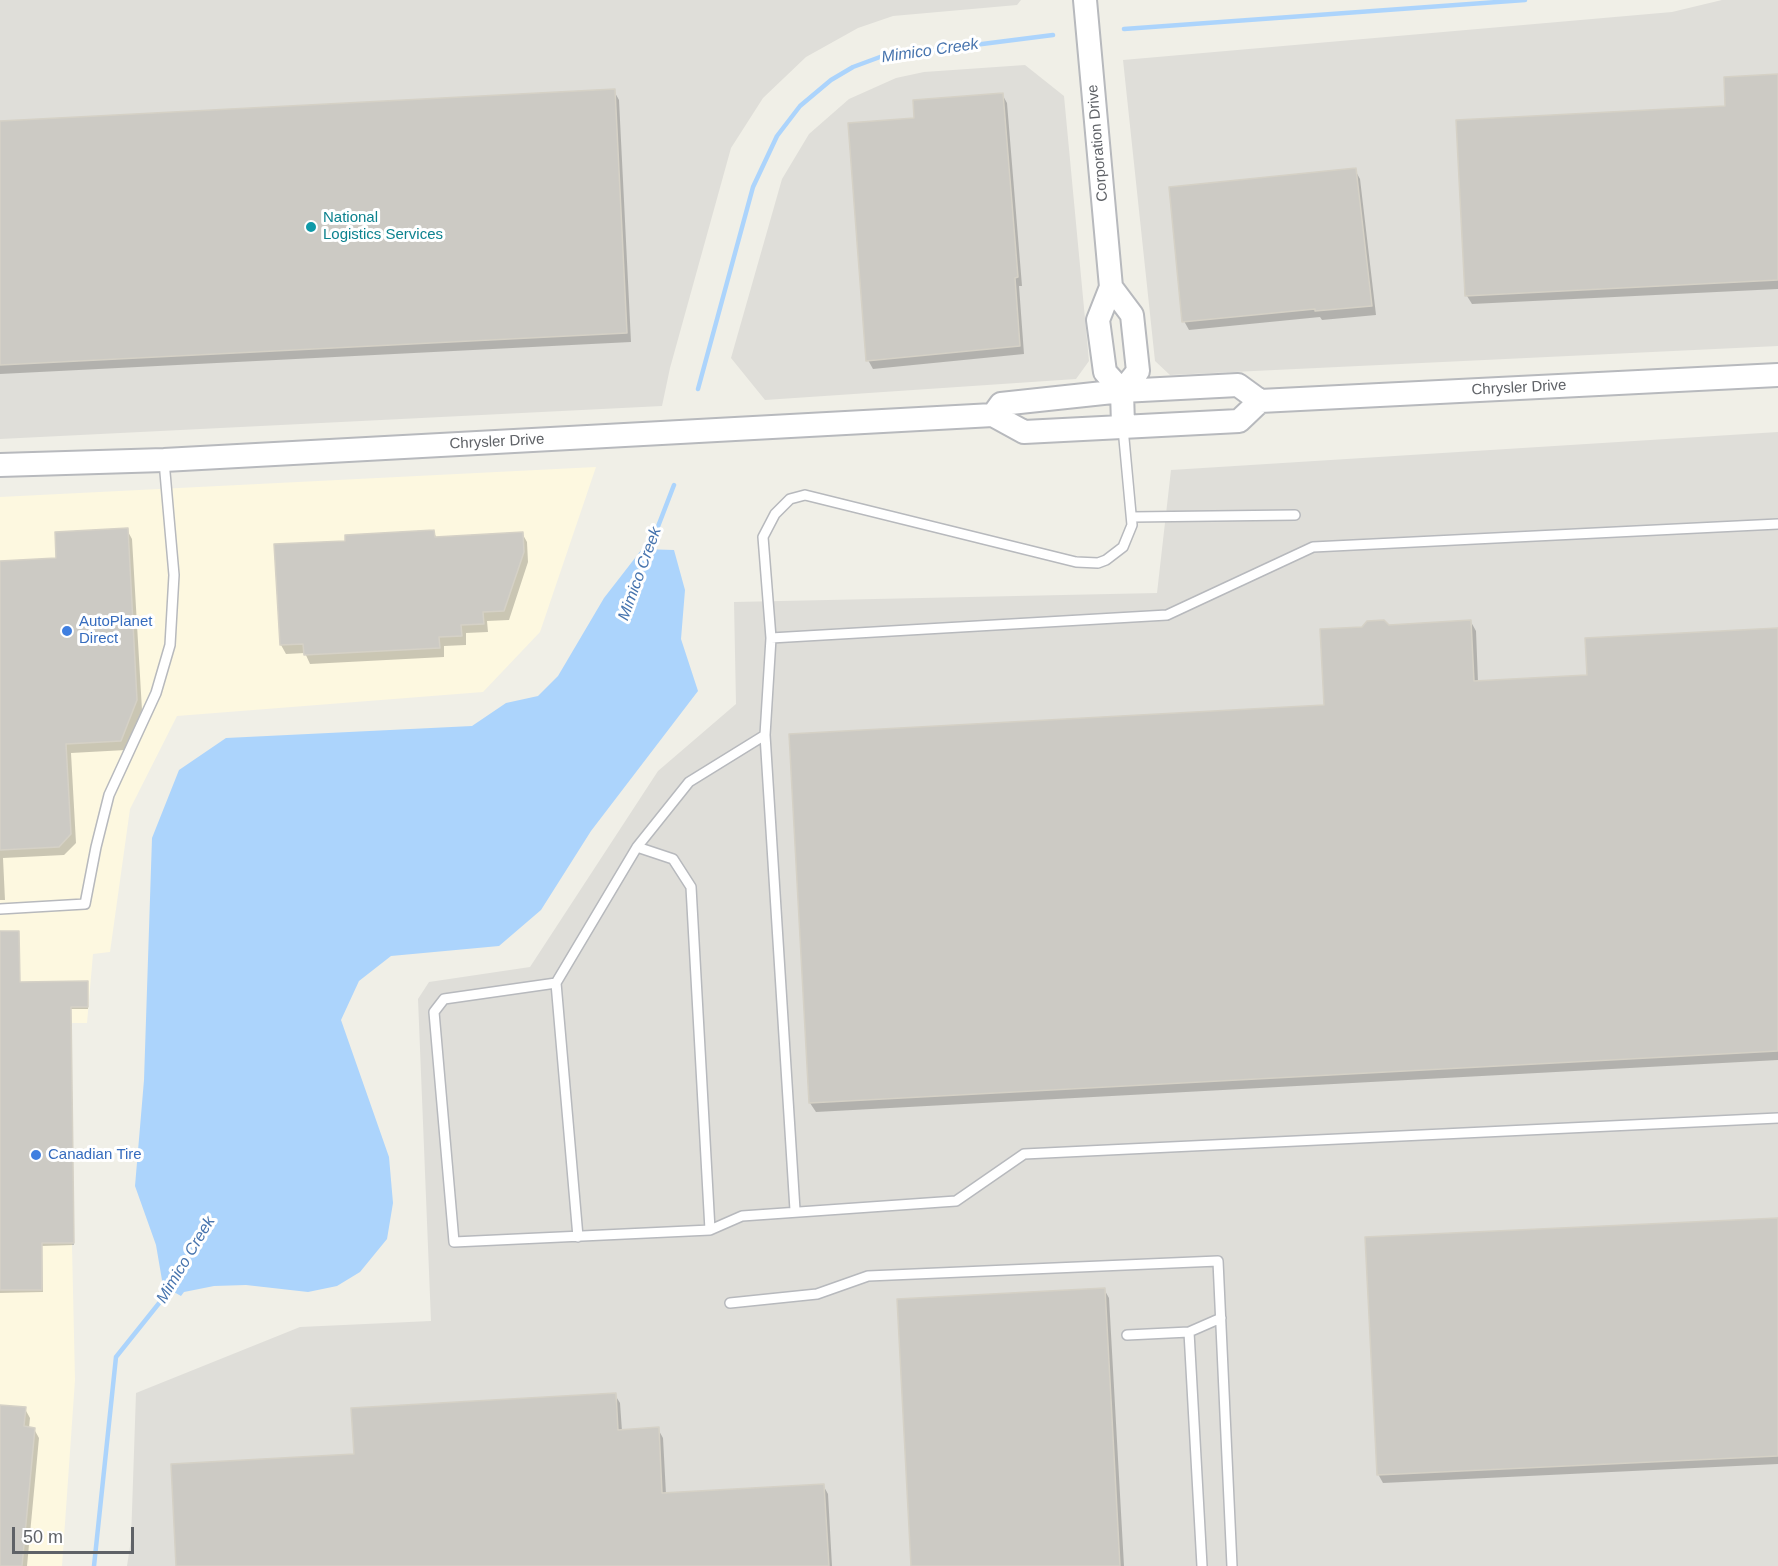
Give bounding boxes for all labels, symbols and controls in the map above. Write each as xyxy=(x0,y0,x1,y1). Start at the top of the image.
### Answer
water label: Mimico Creek xyxy=(880,35,980,67)
street label: Corporation Drive xyxy=(1084,84,1112,202)
place label: National Logistics Services xyxy=(323,209,443,244)
marker: National Logistics Services xyxy=(304,220,318,234)
street label: Chrysler Drive xyxy=(1471,377,1567,399)
street label: Chrysler Drive xyxy=(449,431,545,453)
water label: Mimico Creek xyxy=(614,525,666,623)
place label: AutoPlanet Direct xyxy=(79,613,152,648)
marker: AutoPlanet Direct xyxy=(60,624,74,638)
place label: Canadian Tire xyxy=(48,1146,142,1164)
marker: Canadian Tire xyxy=(29,1148,43,1162)
water label: Mimico Creek xyxy=(153,1213,219,1307)
scale bar xyxy=(15,1515,136,1553)
text: 50 m xyxy=(23,1527,63,1547)

